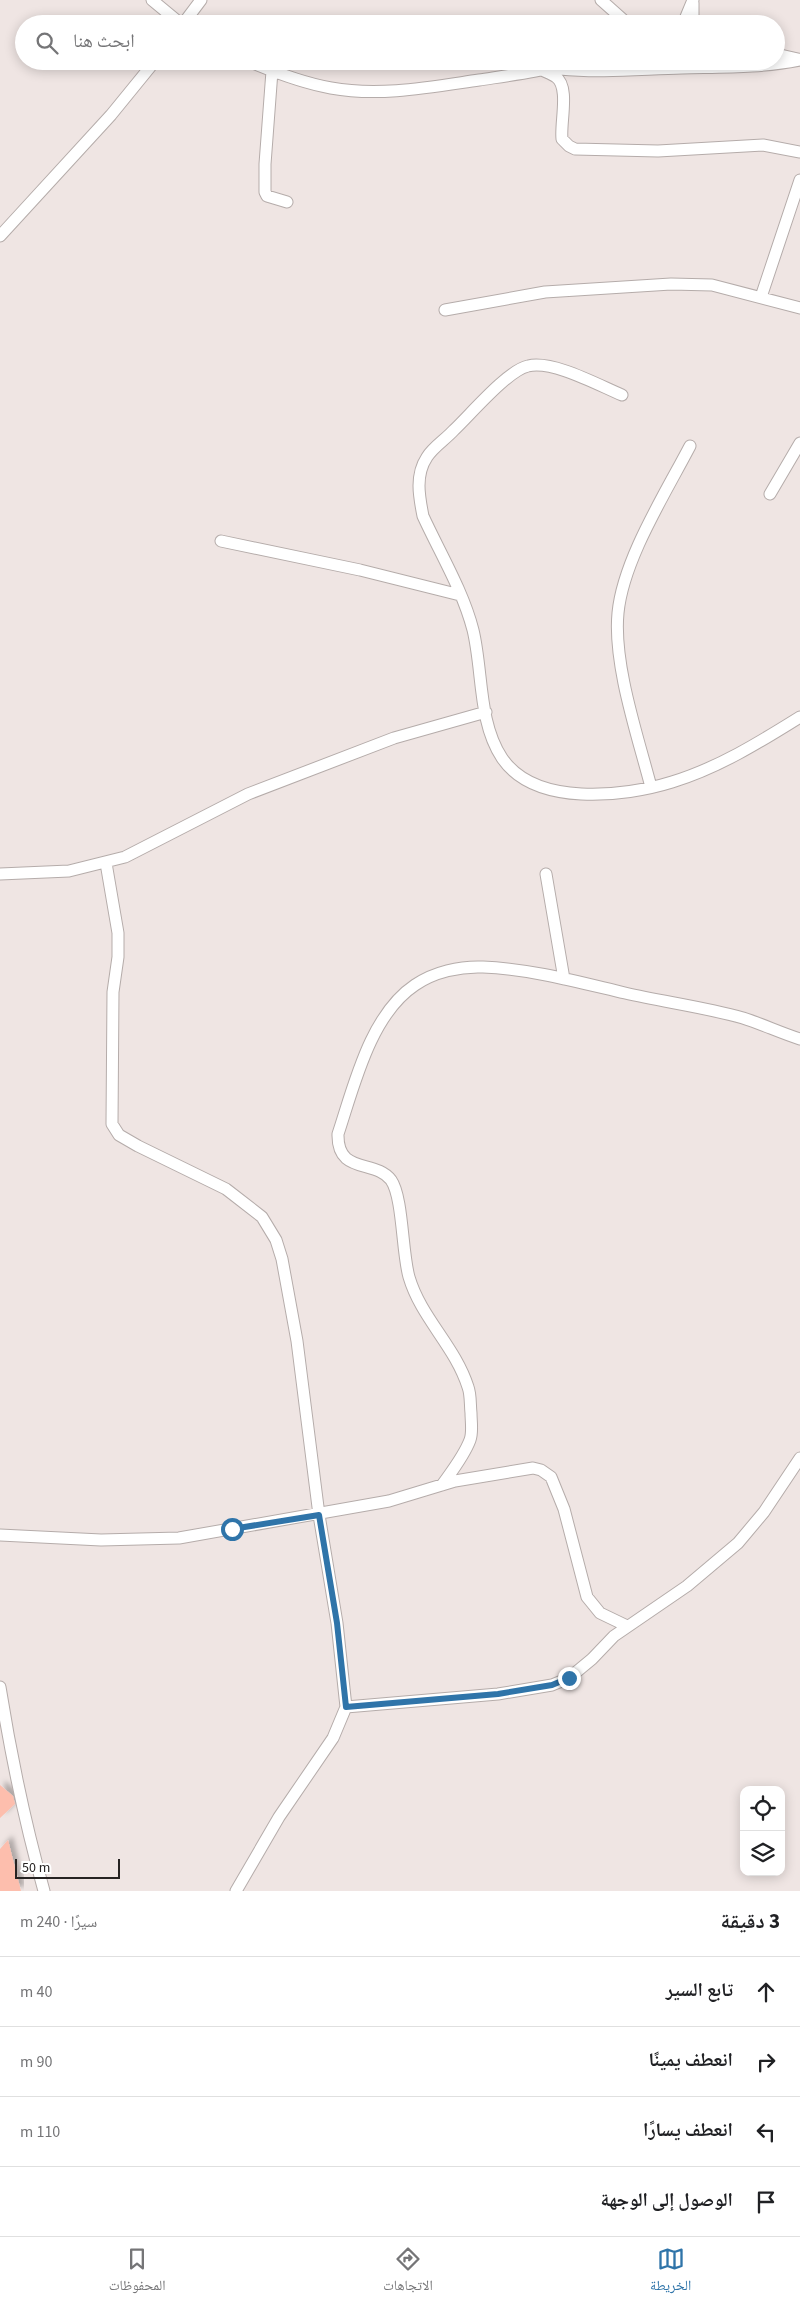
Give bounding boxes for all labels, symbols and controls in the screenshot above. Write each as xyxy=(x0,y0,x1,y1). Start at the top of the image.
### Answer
search box xyxy=(15,15,785,70)
text: ابحث هنا xyxy=(73,28,135,55)
icon: search xyxy=(33,29,61,57)
route start xyxy=(221,1518,244,1541)
route end xyxy=(558,1667,581,1690)
map controls xyxy=(740,1786,785,1876)
button: locate xyxy=(740,1786,785,1831)
button: layers xyxy=(740,1831,785,1876)
scale bar xyxy=(15,1856,120,1879)
text: 50 m xyxy=(22,1858,50,1878)
text: 3 دقيقة xyxy=(721,1906,780,1936)
text: سيرًا · 240 m xyxy=(20,1911,97,1933)
text: تابع السير xyxy=(666,1977,733,2004)
icon: ahead xyxy=(752,1978,780,2006)
text: 40 m xyxy=(20,1981,52,2003)
text: انعطف يمينًا xyxy=(649,2047,733,2074)
icon: right xyxy=(752,2048,780,2076)
text: 90 m xyxy=(20,2051,52,2073)
text: انعطف يسارًا xyxy=(643,2117,733,2144)
icon: left xyxy=(752,2118,780,2146)
text: 110 m xyxy=(20,2121,60,2143)
text: الوصول إلى الوجهة xyxy=(600,2187,733,2214)
icon: arrive xyxy=(752,2188,780,2216)
tab: المحفوظات xyxy=(109,2245,166,2299)
tab: الاتجاهات xyxy=(383,2245,433,2299)
tab: الخريطة xyxy=(650,2245,691,2299)

